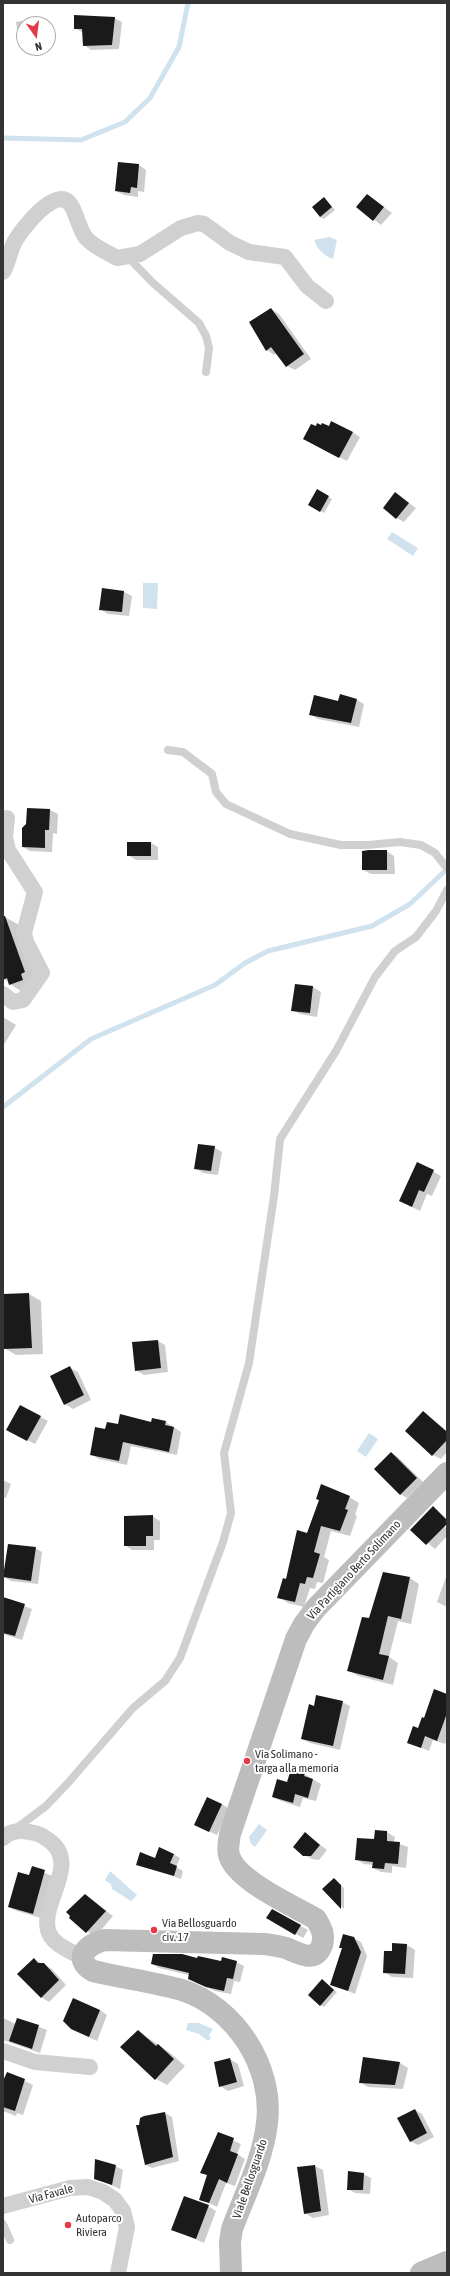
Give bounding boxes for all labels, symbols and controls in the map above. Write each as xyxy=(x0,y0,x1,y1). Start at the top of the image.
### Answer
north arrow xyxy=(16,16,56,56)
text: N xyxy=(34,40,43,53)
street label: Via Partigiano Berto Solimano xyxy=(304,1517,404,1623)
place label: Via Solimano - targa alla memoria xyxy=(255,1747,339,1775)
marker: Via Solimano - targa alla memoria xyxy=(242,1756,252,1766)
place label: Via Bellosguardo civ. 17 xyxy=(162,1916,237,1944)
marker: Via Bellosguardo civ. 17 xyxy=(149,1925,159,1935)
street label: Viale Bellosguardo xyxy=(230,2137,270,2221)
street label: Via Favale xyxy=(27,2181,75,2207)
place label: Autoparco Riviera xyxy=(76,2211,122,2239)
marker: Autoparco Riviera xyxy=(63,2220,73,2230)

